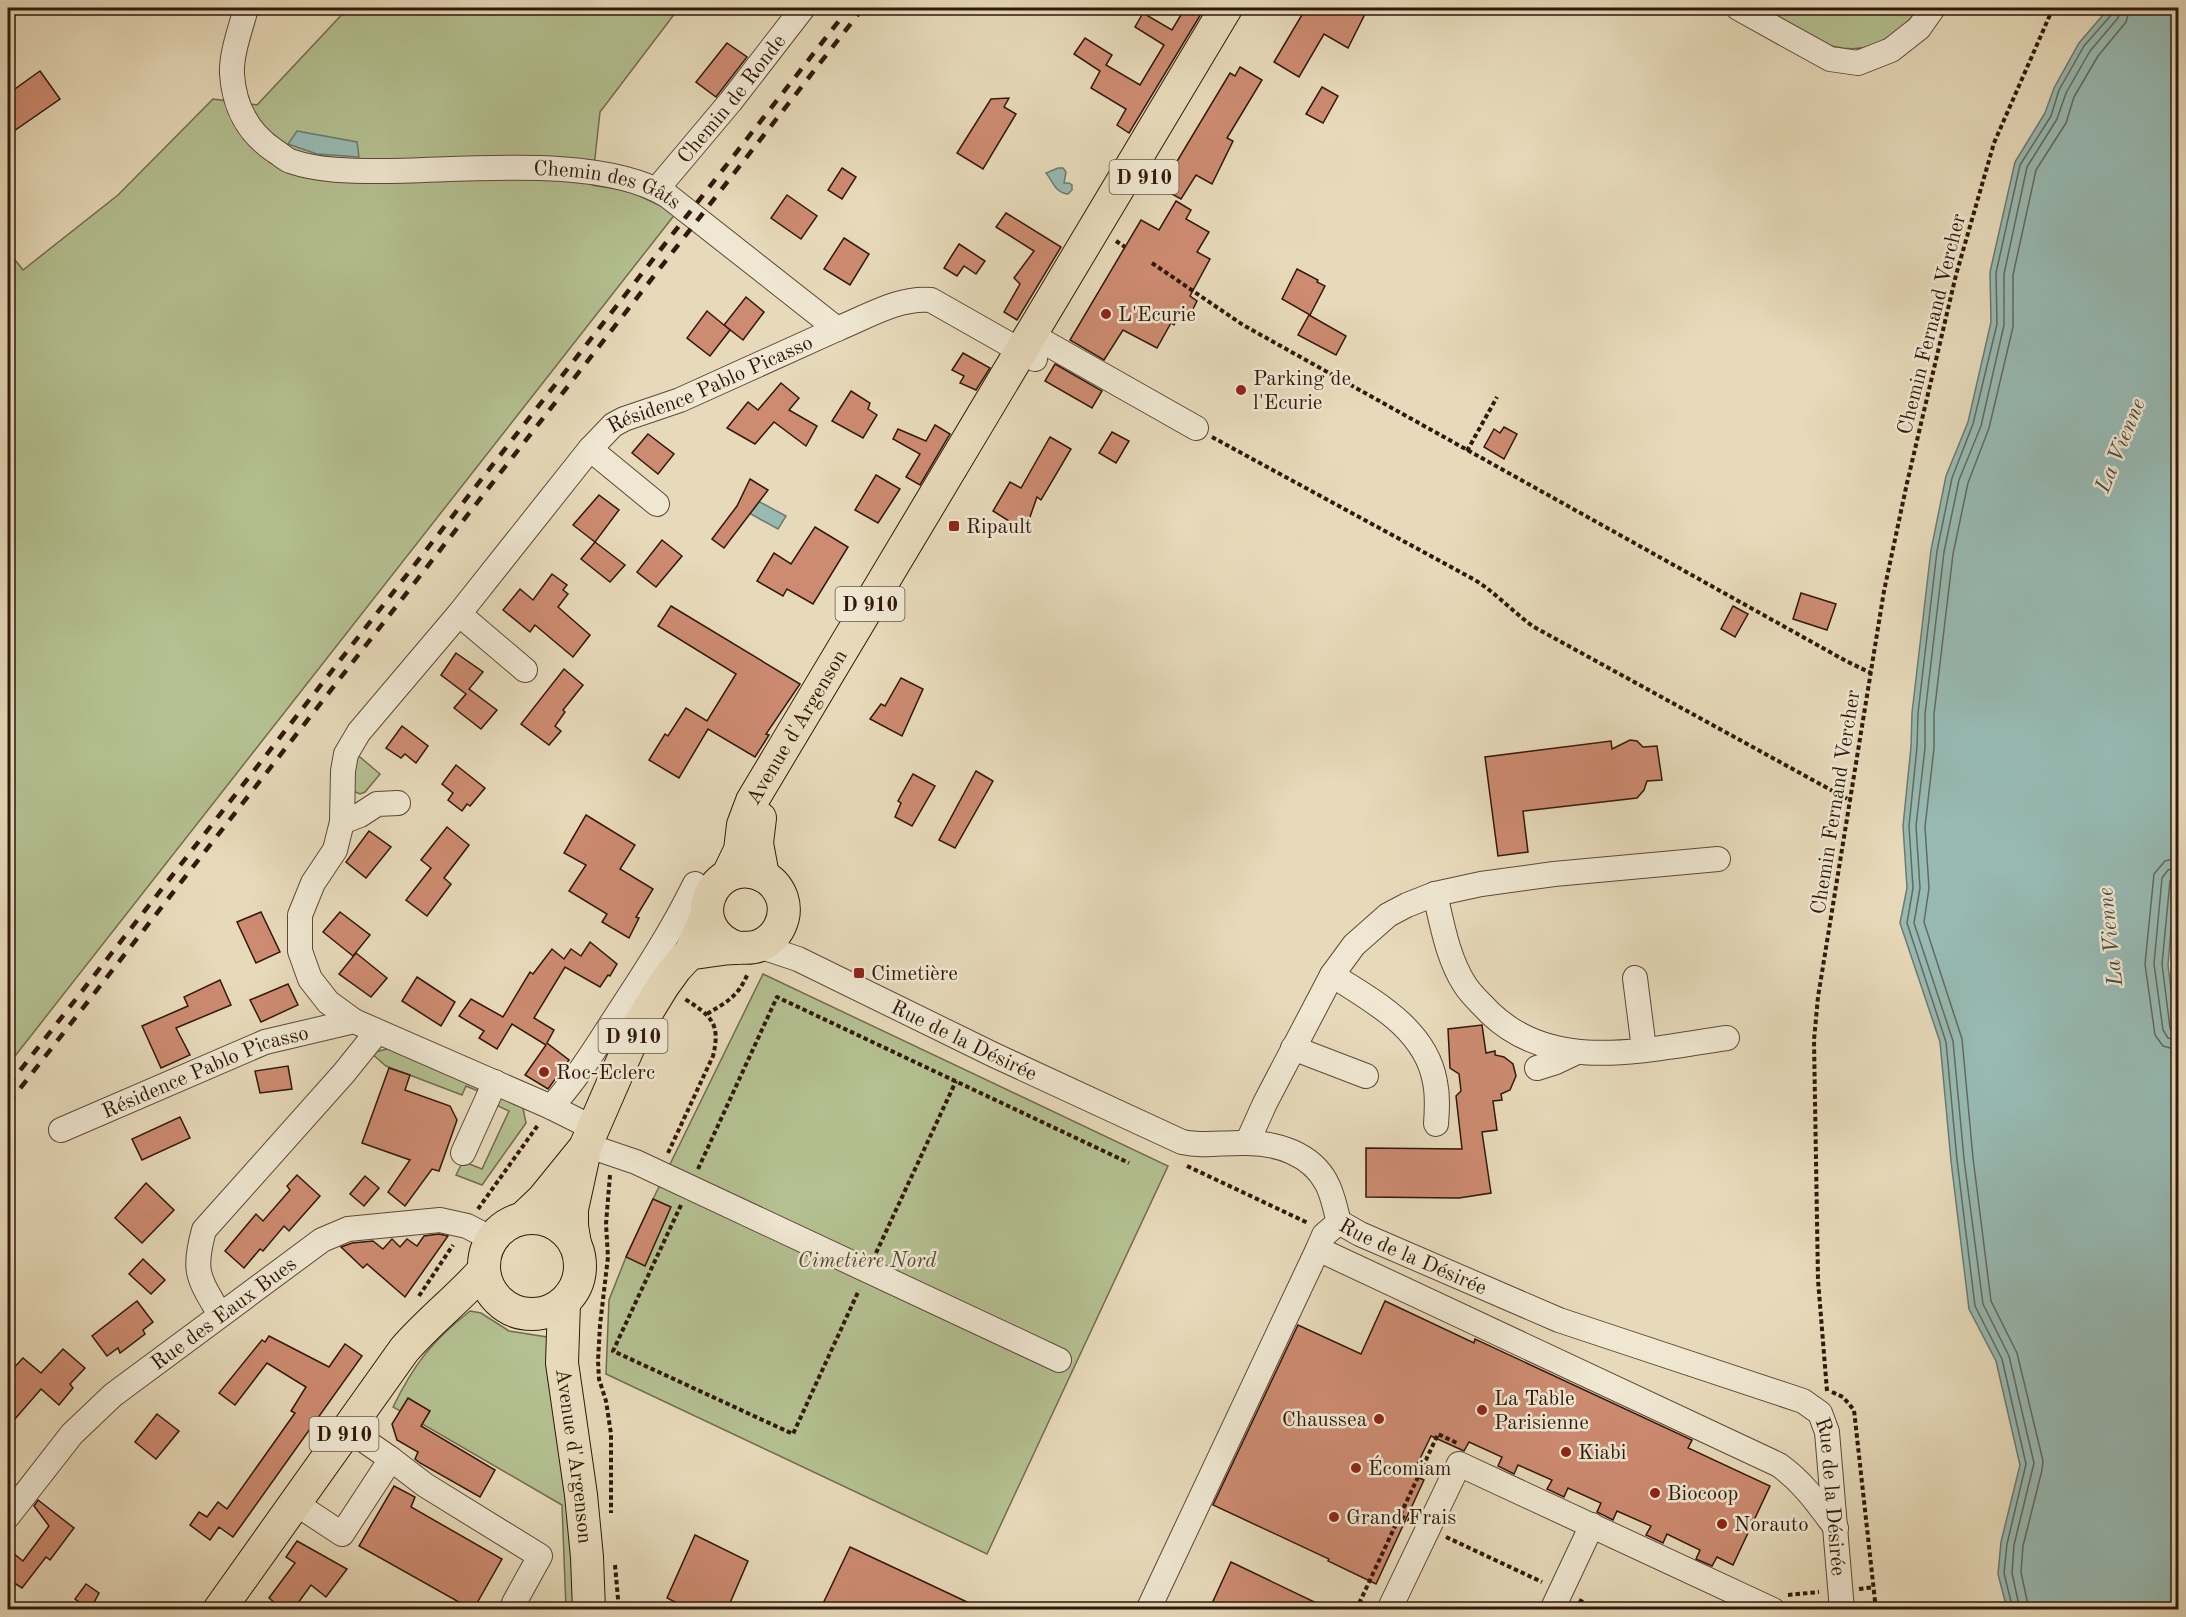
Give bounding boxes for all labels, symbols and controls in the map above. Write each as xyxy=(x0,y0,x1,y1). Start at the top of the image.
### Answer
street label: Chemin de Ronde xyxy=(674,31,790,168)
street label: Chemin des Gâts xyxy=(533,159,684,214)
road number: D 910 xyxy=(1110,160,1178,194)
street label: Chemin Fernand Vercher xyxy=(1895,211,1970,437)
place label: L'Ecurie xyxy=(1118,305,1196,326)
marker: L'Ecurie xyxy=(1099,307,1113,321)
street label: Résidence Pablo Picasso xyxy=(604,332,816,438)
place label: Parking de l'Ecurie xyxy=(1253,369,1351,414)
marker: Parking de l'Ecurie xyxy=(1234,383,1248,397)
water label: La Vienne xyxy=(2092,396,2150,497)
place label: Ripault xyxy=(966,517,1032,538)
marker: Ripault xyxy=(947,519,961,533)
road number: D 910 xyxy=(836,587,904,621)
street label: Avenue d'Argenson xyxy=(743,646,852,809)
street label: Chemin Fernand Vercher xyxy=(1808,688,1865,916)
water label: La Vienne xyxy=(2095,886,2127,988)
place label: Cimetière xyxy=(871,964,958,985)
marker: Cimetière xyxy=(852,966,866,980)
street label: Rue de la Désirée xyxy=(887,997,1040,1085)
road number: D 910 xyxy=(598,1019,668,1053)
street label: Résidence Pablo Picasso xyxy=(99,1023,311,1123)
place label: Roc-Eclerc xyxy=(556,1063,655,1084)
marker: Roc-Eclerc xyxy=(537,1065,551,1079)
street label: Rue de la Désirée xyxy=(1335,1215,1489,1299)
park label: Cimetière Nord xyxy=(798,1251,937,1272)
street label: Rue des Eaux Bues xyxy=(148,1254,301,1375)
street label: Avenue d'Argenson xyxy=(551,1367,595,1545)
place label: La Table Parisienne xyxy=(1494,1389,1589,1434)
marker: La Table Parisienne xyxy=(1475,1403,1489,1417)
place label: Chaussea xyxy=(1282,1410,1367,1431)
marker: Chaussea xyxy=(1372,1412,1386,1426)
street label: Rue de la Désirée xyxy=(1811,1415,1848,1577)
road number: D 910 xyxy=(310,1417,378,1451)
place label: Kiabi xyxy=(1578,1443,1626,1464)
marker: Kiabi xyxy=(1559,1445,1573,1459)
place label: Écomiam xyxy=(1368,1455,1451,1480)
marker: Écomiam xyxy=(1349,1461,1363,1475)
place label: Biocoop xyxy=(1667,1484,1738,1505)
marker: Biocoop xyxy=(1648,1486,1662,1500)
place label: Grand Frais xyxy=(1346,1508,1456,1529)
marker: Grand Frais xyxy=(1327,1510,1341,1524)
place label: Norauto xyxy=(1734,1515,1809,1536)
marker: Norauto xyxy=(1715,1517,1729,1531)

